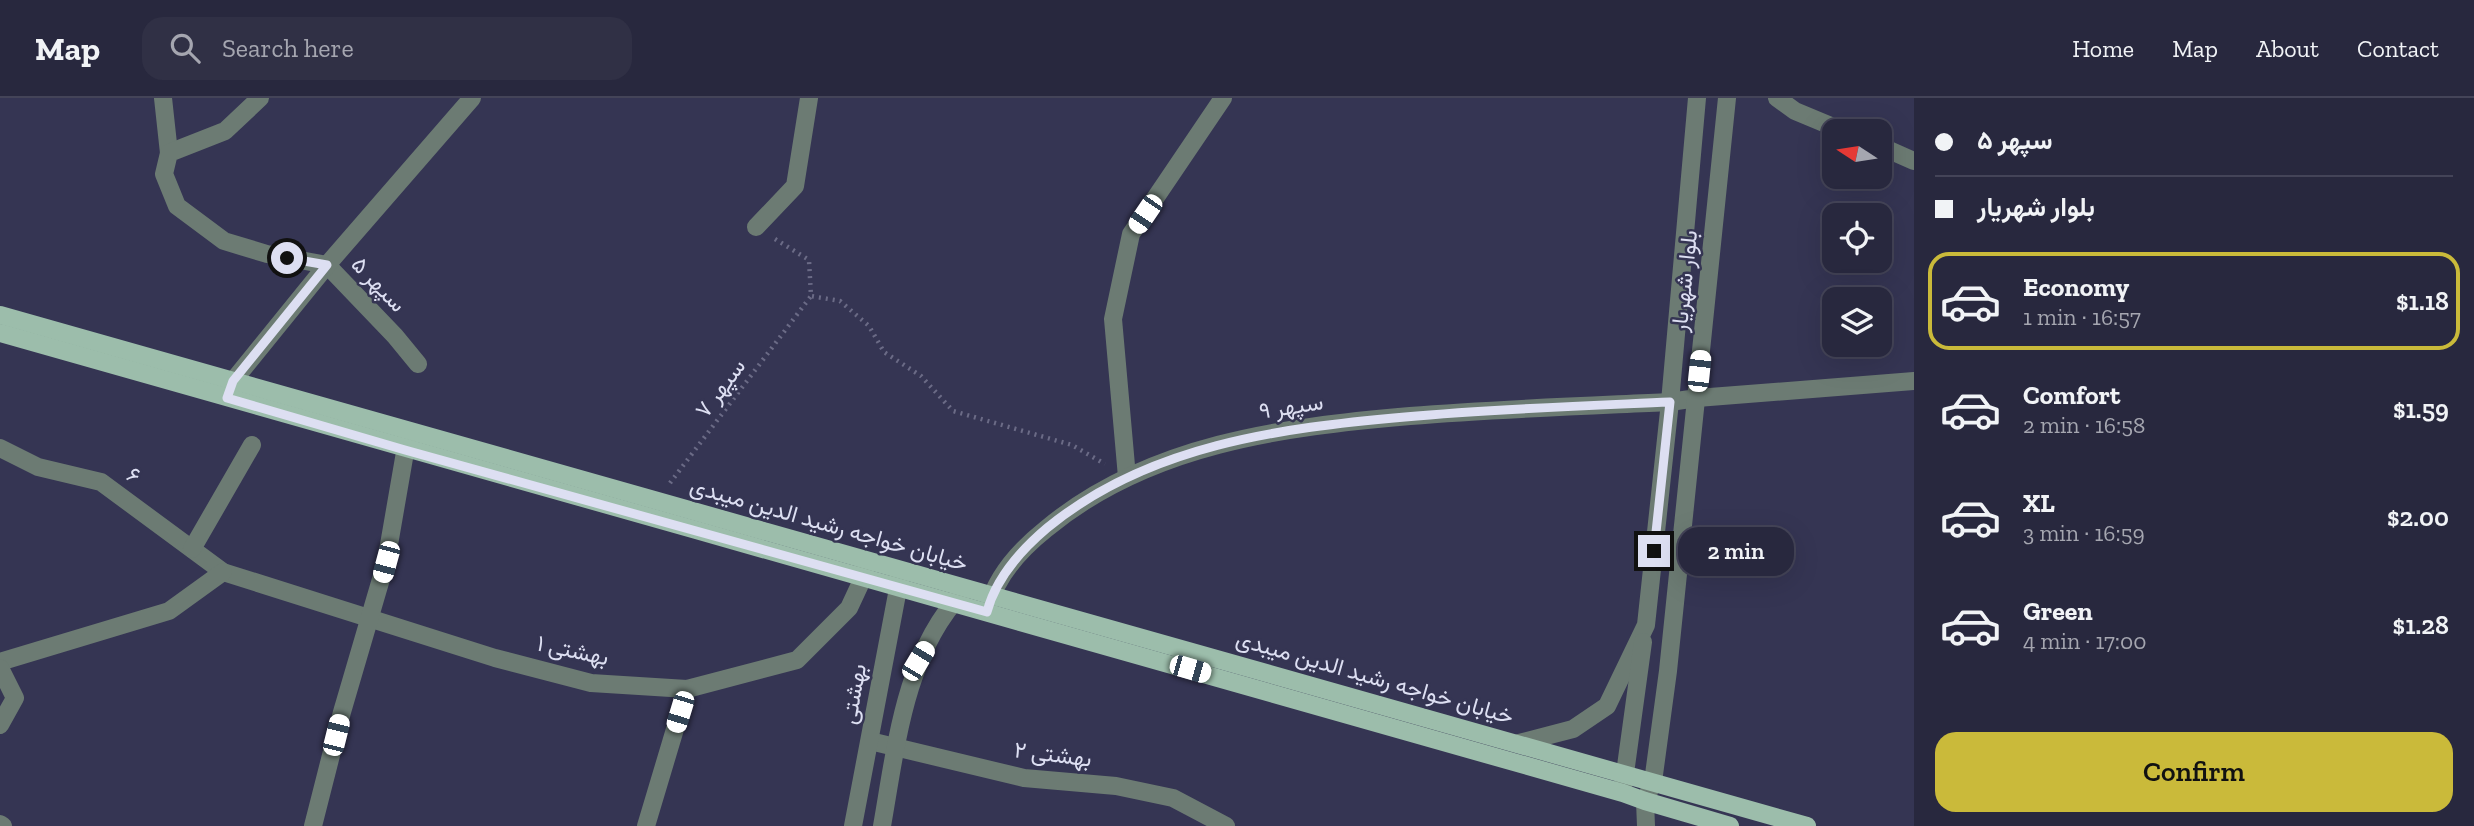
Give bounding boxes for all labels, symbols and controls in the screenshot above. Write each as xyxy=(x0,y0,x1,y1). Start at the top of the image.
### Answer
search box xyxy=(142,17,632,80)
text: Map xyxy=(35,29,100,68)
icon: search xyxy=(166,29,204,67)
text: Search here xyxy=(222,32,354,64)
text: Home xyxy=(2072,34,2134,63)
text: Map xyxy=(2172,34,2218,63)
text: About xyxy=(2256,34,2319,63)
text: Contact xyxy=(2357,34,2439,63)
north arrow xyxy=(1822,119,1892,189)
map controls xyxy=(1822,119,1892,357)
text: سپهر ۵ xyxy=(1977,124,2053,156)
car xyxy=(1125,191,1166,237)
text: بلوار شهریار xyxy=(1977,191,2095,223)
button: locate xyxy=(1822,203,1892,273)
street label: بلوار شهریار xyxy=(1665,229,1704,334)
route start xyxy=(271,242,303,274)
street label: سپهر ۵ xyxy=(344,250,412,319)
icon: car xyxy=(1939,270,2002,333)
text: Economy xyxy=(2023,271,2129,303)
text: $1.18 xyxy=(2396,285,2449,317)
button: layers xyxy=(1822,287,1892,357)
text: 1 min · 16:57 xyxy=(2023,303,2141,331)
car xyxy=(1687,349,1712,393)
street label: سپهر ۷ xyxy=(689,353,753,424)
icon: car xyxy=(1939,378,2002,441)
text: Comfort xyxy=(2023,379,2120,411)
street label: سپهر ۹ xyxy=(1257,387,1325,427)
text: $1.59 xyxy=(2393,393,2449,425)
text: 2 min · 16:58 xyxy=(2023,411,2145,439)
street label: ۶ xyxy=(121,460,147,490)
street label: خیابان خواجه رشید الدین میبدی xyxy=(686,471,971,578)
icon: car xyxy=(1939,486,2002,549)
text: XL xyxy=(2023,487,2055,519)
text: $2.00 xyxy=(2387,501,2449,533)
text: 3 min · 16:59 xyxy=(2023,519,2145,547)
callout: 2 min xyxy=(1678,526,1794,575)
route end xyxy=(1638,535,1670,567)
text: 2 min xyxy=(1707,537,1765,565)
car xyxy=(371,539,402,585)
icon: car xyxy=(1939,594,2002,657)
text: Green xyxy=(2023,595,2093,627)
text: $1.28 xyxy=(2393,609,2449,641)
street label: خیابان خواجه رشید الدین میبدی xyxy=(1232,624,1517,731)
text: 4 min · 17:00 xyxy=(2023,627,2147,655)
street label: بهشتی ۱ xyxy=(534,629,611,672)
car xyxy=(899,638,938,684)
car xyxy=(1167,653,1214,685)
street label: بهشتی xyxy=(834,662,873,727)
car xyxy=(664,689,697,735)
car xyxy=(321,712,352,758)
button: Confirm xyxy=(1935,732,2453,812)
street label: بهشتی ۲ xyxy=(1012,735,1093,774)

